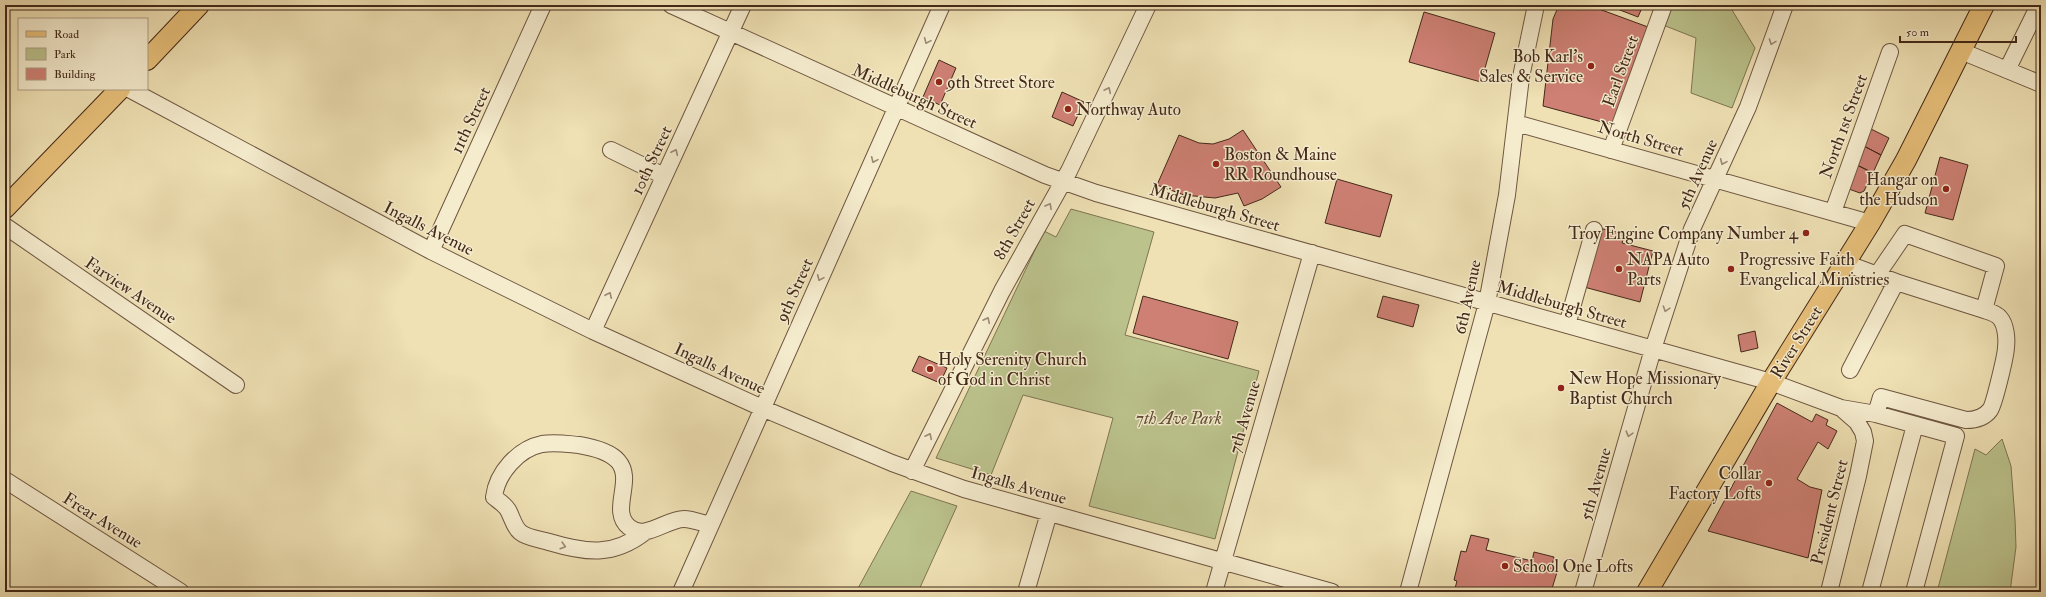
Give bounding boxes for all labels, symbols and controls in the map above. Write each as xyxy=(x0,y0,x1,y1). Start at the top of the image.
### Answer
legend xyxy=(18,18,148,90)
scale bar xyxy=(1900,18,2016,44)
text: 50 m xyxy=(1906,25,1930,40)
text: Road xyxy=(54,27,79,42)
street label: Earl Street xyxy=(1598,32,1643,110)
one-way arrow xyxy=(923,37,931,44)
one-way arrow xyxy=(1768,38,1776,45)
place label: Bob Karl's Sales & Service xyxy=(1479,46,1583,87)
text: Park xyxy=(54,47,76,62)
street label: Middleburgh Street xyxy=(849,60,981,134)
marker: Bob Karl's Sales & Service xyxy=(1586,61,1596,71)
text: Building xyxy=(54,67,97,82)
street label: North 1st Street xyxy=(1815,71,1872,181)
place label: 9th Street Store xyxy=(945,72,1055,93)
marker: 9th Street Store xyxy=(934,77,944,87)
street label: 11th Street xyxy=(446,83,495,157)
one-way arrow xyxy=(1104,87,1111,94)
place label: Northway Auto xyxy=(1076,99,1181,121)
marker: Northway Auto xyxy=(1063,104,1073,114)
street label: North Street xyxy=(1596,116,1687,161)
street label: 10th Street xyxy=(626,122,677,198)
street label: 5th Avenue xyxy=(1673,136,1722,213)
place label: Boston & Maine RR Roundhouse xyxy=(1224,144,1337,185)
one-way arrow xyxy=(670,149,678,156)
one-way arrow xyxy=(871,155,879,163)
one-way arrow xyxy=(1720,158,1728,166)
marker: Boston & Maine RR Roundhouse xyxy=(1211,159,1221,169)
place label: Hangar on the Hudson xyxy=(1859,169,1938,210)
street label: Middleburgh Street xyxy=(1147,179,1283,236)
marker: Hangar on the Hudson xyxy=(1941,184,1951,194)
street label: 8th Street xyxy=(989,194,1040,264)
street label: Ingalls Avenue xyxy=(380,197,477,260)
one-way arrow xyxy=(1044,202,1052,210)
place label: Troy Engine Company Number 4 xyxy=(1568,223,1799,245)
marker: Troy Engine Company Number 4 xyxy=(1801,228,1811,238)
place label: NAPA Auto Parts xyxy=(1627,249,1710,290)
place label: Progressive Faith Evangelical Ministries xyxy=(1739,249,1889,290)
street label: Farview Avenue xyxy=(81,252,180,329)
street label: 9th Street xyxy=(770,255,818,327)
street label: 6th Avenue xyxy=(1449,258,1486,336)
marker: NAPA Auto Parts xyxy=(1614,264,1624,274)
marker: Progressive Faith Evangelical Ministries xyxy=(1726,264,1736,274)
one-way arrow xyxy=(817,274,825,281)
street label: Middleburgh Street xyxy=(1494,276,1630,333)
one-way arrow xyxy=(604,292,612,300)
street label: River Street xyxy=(1766,302,1827,383)
one-way arrow xyxy=(1663,306,1671,313)
one-way arrow xyxy=(982,317,990,324)
street label: Ingalls Avenue xyxy=(671,338,769,399)
place label: Holy Serenity Church of God in Christ xyxy=(938,349,1087,390)
marker: Holy Serenity Church of God in Christ xyxy=(925,364,935,374)
place label: New Hope Missionary Baptist Church xyxy=(1569,368,1722,410)
street label: 7th Avenue xyxy=(1224,378,1265,456)
marker: New Hope Missionary Baptist Church xyxy=(1556,383,1566,393)
park label: 7th Ave Park xyxy=(1136,408,1222,429)
one-way arrow xyxy=(1625,430,1634,437)
one-way arrow xyxy=(925,433,932,441)
street label: 5th Avenue xyxy=(1575,445,1616,523)
street label: President Street xyxy=(1806,457,1853,567)
street label: Ingalls Avenue xyxy=(969,462,1069,509)
place label: Collar Factory Lofts xyxy=(1668,463,1762,505)
marker: Collar Factory Lofts xyxy=(1764,478,1774,488)
street label: Frear Avenue xyxy=(59,488,146,553)
one-way arrow xyxy=(560,541,567,550)
place label: School One Lofts xyxy=(1513,556,1633,577)
marker: School One Lofts xyxy=(1500,561,1510,571)

